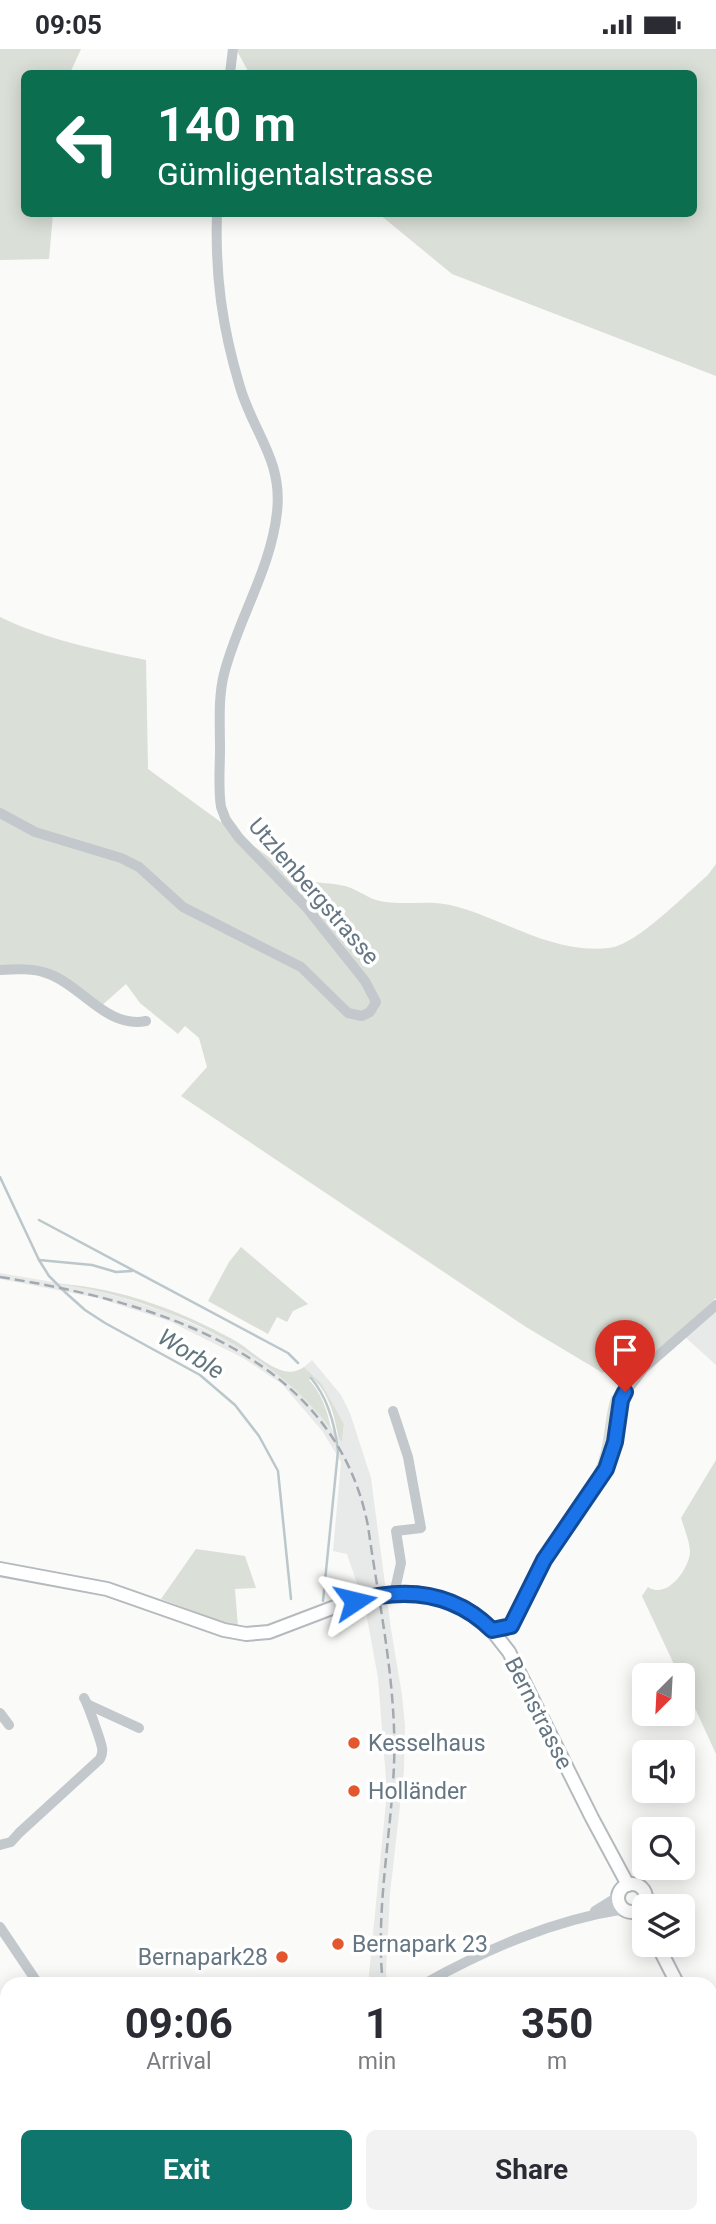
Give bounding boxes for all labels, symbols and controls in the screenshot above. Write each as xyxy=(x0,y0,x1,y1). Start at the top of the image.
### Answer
text: 09:05 xyxy=(35,10,102,40)
text: 140 m xyxy=(157,96,296,153)
icon: left xyxy=(42,98,133,189)
text: Gümligentalstrasse xyxy=(157,155,433,193)
street label: Utzlenbergstrasse xyxy=(243,813,385,970)
pin xyxy=(595,1320,655,1392)
water label: Worble xyxy=(153,1323,229,1385)
icon: arrive xyxy=(606,1331,644,1369)
position arrow xyxy=(318,1564,392,1638)
street label: Bernstrasse xyxy=(499,1653,578,1774)
north arrow xyxy=(632,1663,695,1725)
map controls xyxy=(632,1663,695,1957)
place label: Kesselhaus xyxy=(368,1730,486,1757)
marker: Kesselhaus xyxy=(346,1735,362,1751)
button: sound xyxy=(632,1740,695,1803)
place label: Holländer xyxy=(368,1778,467,1805)
marker: Holländer xyxy=(346,1783,362,1799)
button: search xyxy=(632,1817,695,1880)
button: layers xyxy=(632,1894,695,1957)
place label: Bernapark 23 xyxy=(352,1931,488,1958)
marker: Bernapark 23 xyxy=(330,1936,346,1952)
place label: Bernapark28 xyxy=(138,1944,268,1971)
marker: Bernapark28 xyxy=(274,1949,290,1965)
text: 09:06 xyxy=(125,1999,233,2048)
text: 1 xyxy=(365,1999,389,2048)
text: 350 xyxy=(521,1999,593,2048)
text: Arrival xyxy=(146,2048,212,2075)
text: min xyxy=(358,2048,396,2075)
text: m xyxy=(547,2048,567,2075)
button: Exit xyxy=(21,2130,352,2210)
button: Share xyxy=(366,2130,697,2210)

